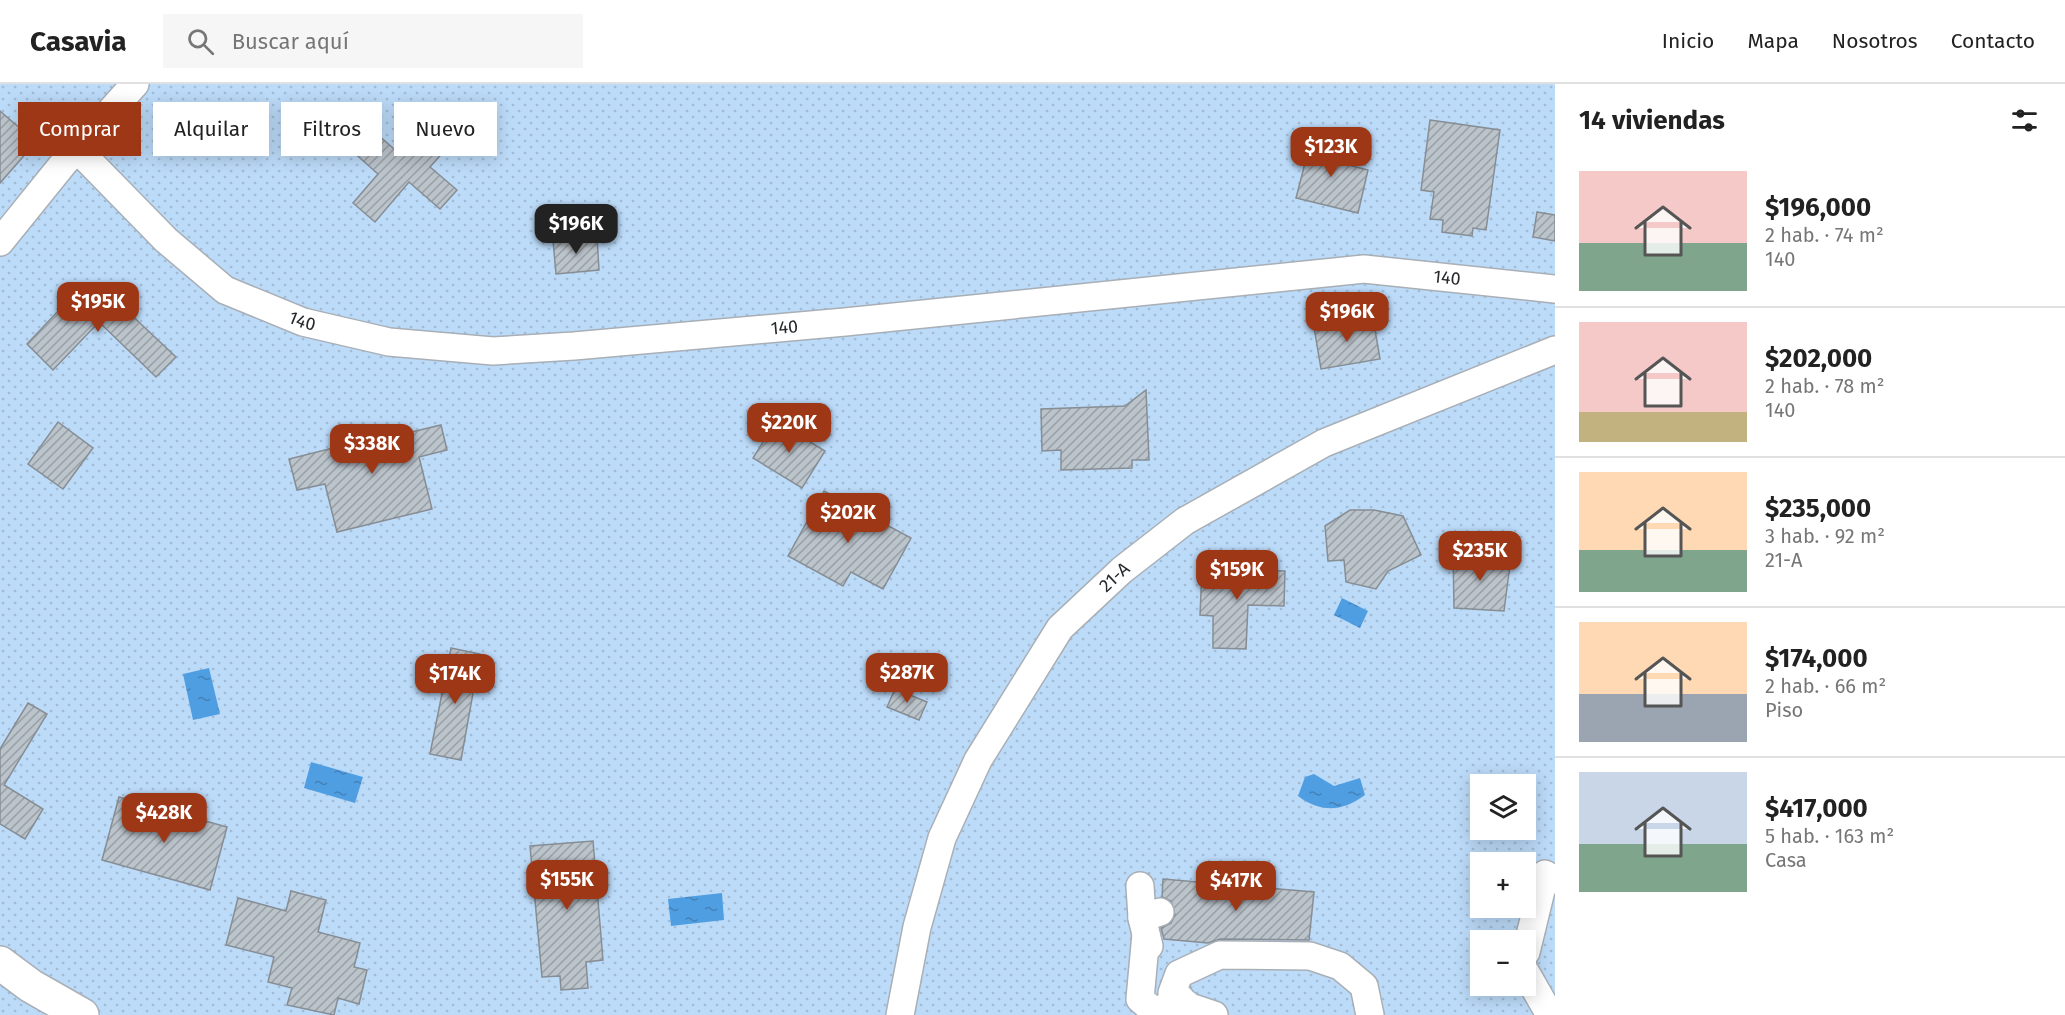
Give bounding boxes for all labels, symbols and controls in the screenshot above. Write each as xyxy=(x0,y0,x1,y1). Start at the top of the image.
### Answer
search box xyxy=(163,14,583,68)
text: Casavia xyxy=(30,25,127,58)
icon: search xyxy=(184,25,217,58)
text: Buscar aquí xyxy=(232,28,349,55)
text: Inicio xyxy=(1662,28,1714,54)
text: Mapa xyxy=(1747,28,1799,54)
text: Nosotros xyxy=(1832,28,1918,54)
text: Contacto xyxy=(1951,28,2035,54)
chip: Comprar xyxy=(18,102,141,156)
chip: Alquilar xyxy=(153,102,269,156)
chip: Filtros xyxy=(281,102,382,156)
chip: Nuevo xyxy=(394,102,497,156)
icon: filters xyxy=(2008,104,2041,137)
text: 14 viviendas xyxy=(1579,105,1725,136)
pin: $123K xyxy=(1289,127,1373,178)
text: $123K xyxy=(1305,134,1357,158)
text: $196,000 xyxy=(1765,192,1871,223)
icon: home xyxy=(1627,195,1699,267)
pin: $196K xyxy=(534,204,618,255)
text: $196K xyxy=(549,211,603,235)
text: 2 hab. · 74 m² xyxy=(1765,223,1884,247)
text: 140 xyxy=(1765,247,1795,271)
street label: 140 xyxy=(1432,265,1462,290)
pin: $195K xyxy=(56,282,140,333)
text: $195K xyxy=(71,289,125,313)
pin: $196K xyxy=(1305,292,1389,343)
text: $196K xyxy=(1320,299,1374,323)
street label: 140 xyxy=(285,306,318,336)
street label: 140 xyxy=(770,315,799,340)
text: $202,000 xyxy=(1765,343,1872,374)
icon: home xyxy=(1627,346,1699,418)
text: 2 hab. · 78 m² xyxy=(1765,374,1885,398)
text: 140 xyxy=(1765,398,1795,422)
pin: $220K xyxy=(747,403,831,454)
text: $220K xyxy=(761,410,817,434)
pin: $338K xyxy=(330,424,414,475)
text: $338K xyxy=(344,431,400,455)
pin: $202K xyxy=(806,493,890,544)
text: $235,000 xyxy=(1765,493,1871,524)
icon: home xyxy=(1627,496,1699,568)
text: $202K xyxy=(820,500,876,524)
text: 3 hab. · 92 m² xyxy=(1765,524,1885,548)
pin: $235K xyxy=(1438,531,1522,582)
text: $235K xyxy=(1453,538,1507,562)
text: 21-A xyxy=(1765,548,1802,572)
pin: $159K xyxy=(1195,550,1279,601)
street label: 21-A xyxy=(1095,557,1134,597)
text: $159K xyxy=(1210,557,1264,581)
text: $174,000 xyxy=(1765,643,1868,674)
icon: home xyxy=(1627,646,1699,718)
pin: $287K xyxy=(865,653,949,704)
pin: $174K xyxy=(413,654,497,705)
text: $287K xyxy=(880,660,934,684)
text: $174K xyxy=(429,661,481,685)
text: 2 hab. · 66 m² xyxy=(1765,674,1886,698)
text: Piso xyxy=(1765,698,1803,722)
map controls xyxy=(1470,774,1536,996)
button: layers xyxy=(1470,774,1536,840)
pin: $428K xyxy=(122,793,206,844)
text: $417,000 xyxy=(1765,793,1868,824)
icon: home xyxy=(1627,796,1699,868)
text: $428K xyxy=(136,800,192,824)
text: 5 hab. · 163 m² xyxy=(1765,824,1894,848)
text: Casa xyxy=(1765,848,1807,872)
button: + xyxy=(1470,852,1536,918)
pin: $155K xyxy=(525,860,609,911)
pin: $417K xyxy=(1194,861,1278,912)
text: $155K xyxy=(540,867,594,891)
text: $417K xyxy=(1210,868,1262,892)
button: − xyxy=(1470,930,1536,996)

